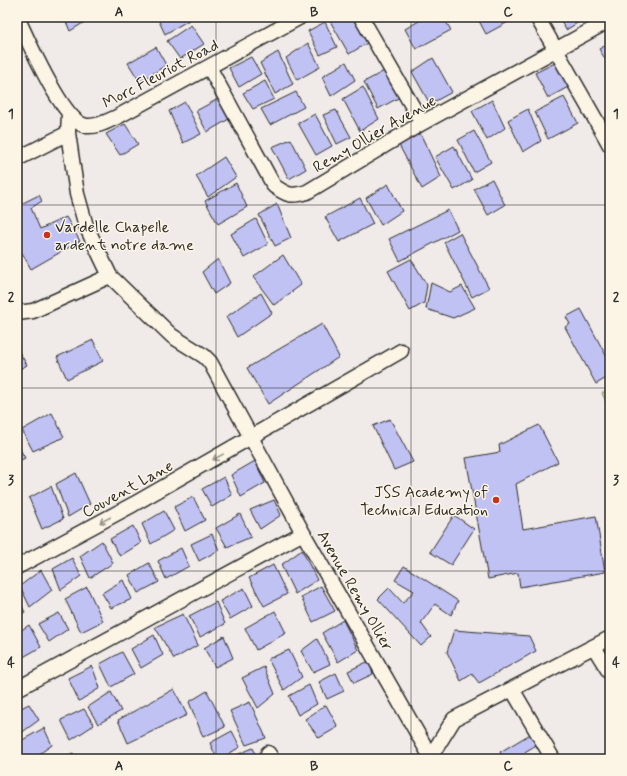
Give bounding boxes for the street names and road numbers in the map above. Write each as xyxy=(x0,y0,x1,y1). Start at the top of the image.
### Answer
street label: Morc Fleuriot Road xyxy=(99,35,222,114)
street label: Remy Ollier Avenue xyxy=(309,90,440,178)
street label: Couvent Lane xyxy=(78,456,177,523)
street label: Avenue Remy Ollier xyxy=(312,527,398,655)

